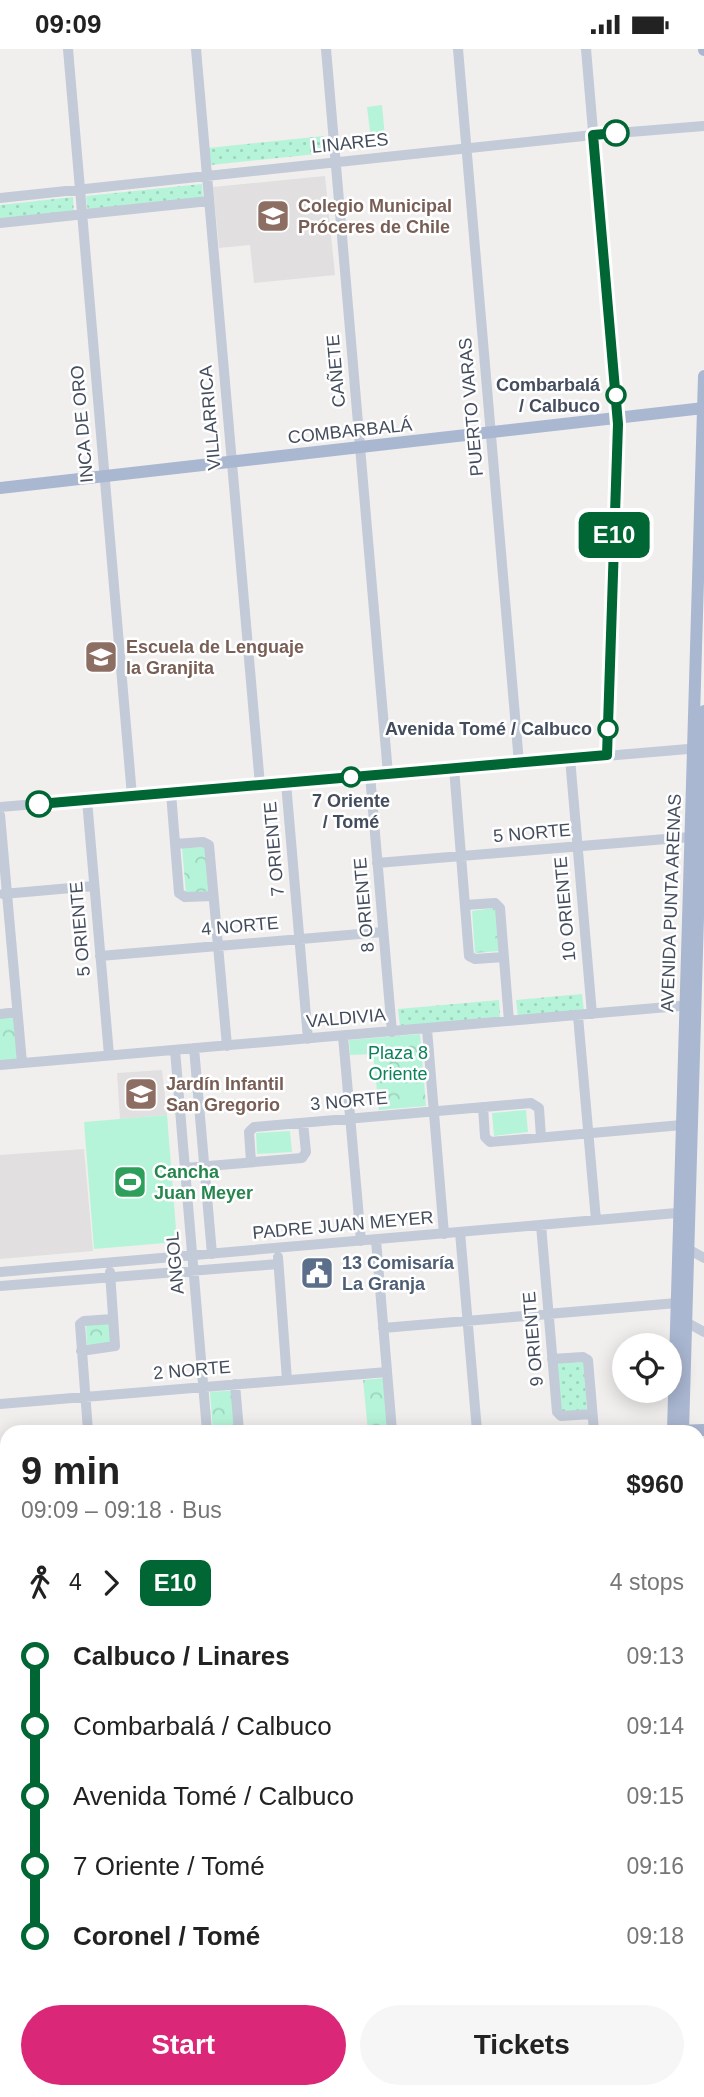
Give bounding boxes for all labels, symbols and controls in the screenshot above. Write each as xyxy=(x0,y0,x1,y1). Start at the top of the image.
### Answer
text: 09:09 xyxy=(35,9,102,39)
unlabelled marker xyxy=(603,120,629,146)
street label: LINARES xyxy=(311,129,389,157)
place label: Colegio Municipal Próceres de Chile xyxy=(298,196,452,237)
school or university icon: Colegio Municipal Próceres de Chile xyxy=(254,197,292,235)
street label: CAÑETE xyxy=(322,334,349,408)
street label: PUERTO VARAS xyxy=(455,337,487,477)
street label: INCA DE ORO xyxy=(67,364,97,484)
street label: VILLARRICA xyxy=(195,365,225,471)
place label: Combarbalá / Calbuco xyxy=(496,375,601,416)
marker: Combarbalá / Calbuco xyxy=(606,385,626,405)
street label: COMBARBALÁ xyxy=(287,415,413,447)
line badge: E10 xyxy=(574,512,654,558)
text: E10 xyxy=(593,521,635,548)
place label: Escuela de Lenguaje la Granjita xyxy=(126,637,304,678)
school or university icon: Escuela de Lenguaje la Granjita xyxy=(82,638,120,676)
place label: Avenida Tomé / Calbuco xyxy=(385,719,592,739)
marker: Avenida Tomé / Calbuco xyxy=(598,719,618,739)
marker: 7 Oriente / Tomé xyxy=(341,767,361,787)
unlabelled marker xyxy=(26,791,52,817)
place label: 7 Oriente / Tomé xyxy=(312,791,390,832)
street label: AVENIDA PUNTA ARENAS xyxy=(657,794,685,1012)
street label: 7 ORIENTE xyxy=(260,801,288,897)
street label: 5 NORTE xyxy=(492,820,572,846)
street label: 10 ORIENTE xyxy=(550,856,580,962)
street label: 8 ORIENTE xyxy=(350,857,378,953)
street label: 5 ORIENTE xyxy=(66,881,94,977)
street label: 4 NORTE xyxy=(200,913,280,939)
street label: VALDIVIA xyxy=(305,1005,387,1031)
park label: Plaza 8 Oriente xyxy=(368,1043,428,1084)
place label: Jardín Infantil San Gregorio xyxy=(166,1074,284,1115)
school or university icon: Jardín Infantil San Gregorio xyxy=(122,1075,160,1113)
street label: 3 NORTE xyxy=(309,1088,389,1114)
place label: Cancha Juan Meyer xyxy=(154,1162,253,1203)
sports icon: Cancha Juan Meyer xyxy=(111,1163,149,1201)
street label: PADRE JUAN MEYER xyxy=(252,1207,434,1243)
street label: ANGOL xyxy=(162,1231,188,1295)
place label: 13 Comisaría La Granja xyxy=(342,1253,455,1294)
public building icon: 13 Comisaría La Granja xyxy=(298,1254,336,1292)
street label: 9 ORIENTE xyxy=(519,1291,547,1387)
map controls xyxy=(612,1333,682,1403)
button: locate xyxy=(612,1333,682,1403)
street label: 2 NORTE xyxy=(152,1357,232,1383)
text: 9 min xyxy=(21,1450,120,1492)
text: $960 xyxy=(626,1469,684,1499)
text: 09:09 – 09:18 · Bus xyxy=(21,1497,222,1523)
icon: walk xyxy=(21,1564,59,1602)
icon: forward xyxy=(92,1564,130,1602)
text: 4 xyxy=(69,1569,82,1595)
text: E10 xyxy=(154,1569,197,1596)
text: 4 stops xyxy=(610,1569,684,1595)
text: Calbuco / Linares xyxy=(73,1641,290,1671)
text: 09:13 xyxy=(626,1643,684,1669)
text: Combarbalá / Calbuco xyxy=(73,1711,332,1741)
text: 09:14 xyxy=(626,1713,684,1739)
text: Avenida Tomé / Calbuco xyxy=(73,1781,354,1811)
text: 09:15 xyxy=(626,1783,684,1809)
text: 7 Oriente / Tomé xyxy=(73,1851,265,1881)
text: 09:16 xyxy=(626,1853,684,1879)
text: Coronel / Tomé xyxy=(73,1921,260,1951)
text: 09:18 xyxy=(626,1923,684,1949)
button: Start xyxy=(21,2005,346,2085)
button: Tickets xyxy=(360,2005,684,2085)

